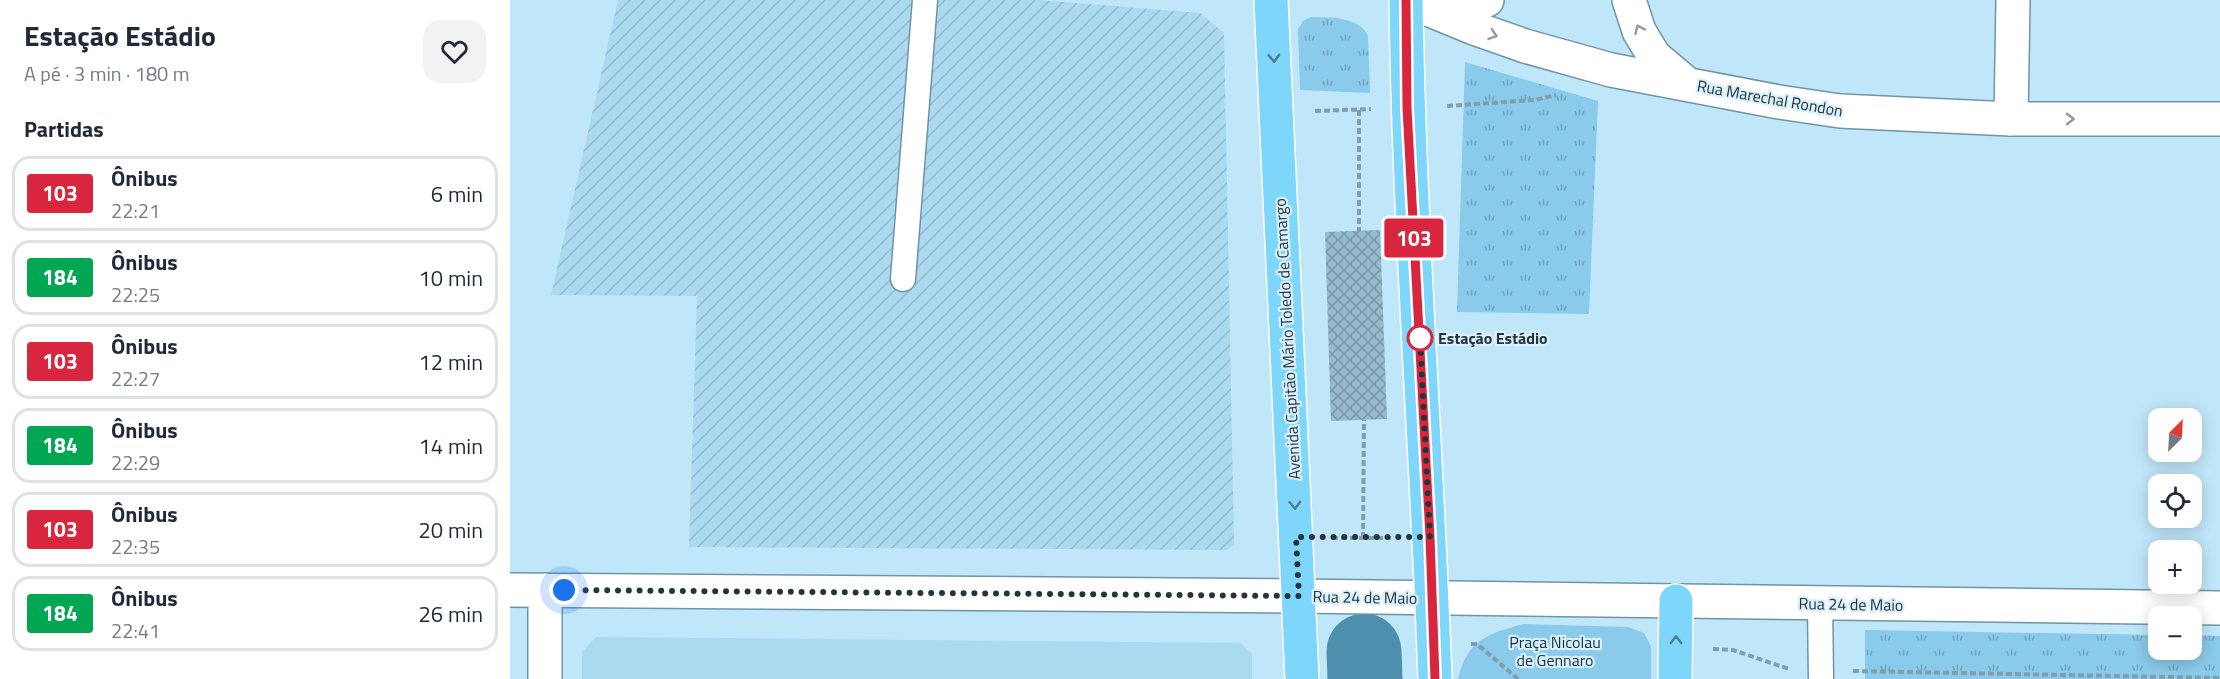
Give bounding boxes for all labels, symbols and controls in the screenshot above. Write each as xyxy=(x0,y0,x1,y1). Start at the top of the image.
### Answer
text: Estação Estádio xyxy=(24,14,216,57)
button: heart xyxy=(423,20,486,83)
one-way arrow xyxy=(1635,25,1647,36)
one-way arrow xyxy=(1487,27,1498,40)
one-way arrow xyxy=(1268,54,1280,63)
text: A pé · 3 min · 180 m xyxy=(24,58,189,89)
street label: Rua Marechal Rondon xyxy=(1695,73,1845,123)
text: Partidas xyxy=(24,112,104,146)
one-way arrow xyxy=(2065,113,2074,125)
text: Ônibus xyxy=(111,161,178,195)
text: 103 xyxy=(42,177,78,209)
text: 6 min xyxy=(431,177,483,211)
text: 22:21 xyxy=(111,195,160,226)
street label: Avenida Capitão Mário Toledo de Camargo xyxy=(1268,198,1306,480)
line badge: 103 xyxy=(1380,218,1448,258)
text: 103 xyxy=(1396,222,1432,254)
text: Ônibus xyxy=(111,245,178,279)
text: 184 xyxy=(42,261,78,293)
text: 10 min xyxy=(418,261,483,295)
text: 22:25 xyxy=(111,279,160,310)
marker: Estação Estádio xyxy=(1407,325,1433,351)
place label: Estação Estádio xyxy=(1438,326,1548,350)
text: Ônibus xyxy=(111,329,178,363)
text: 103 xyxy=(42,345,78,377)
text: 12 min xyxy=(418,345,483,379)
text: 22:27 xyxy=(111,363,160,394)
north arrow xyxy=(2148,408,2202,462)
map controls xyxy=(2148,408,2202,660)
text: Ônibus xyxy=(111,413,178,447)
text: 184 xyxy=(42,429,78,461)
text: 14 min xyxy=(418,429,483,463)
text: 22:29 xyxy=(111,447,160,478)
button: locate xyxy=(2148,474,2202,528)
text: Ônibus xyxy=(111,497,178,531)
one-way arrow xyxy=(1288,500,1301,509)
text: 103 xyxy=(42,513,78,545)
text: 20 min xyxy=(418,513,483,547)
text: 22:35 xyxy=(111,531,160,562)
button: + xyxy=(2148,540,2202,594)
your location xyxy=(549,575,579,605)
text: Ônibus xyxy=(111,581,178,615)
street label: Rua 24 de Maio xyxy=(1312,584,1418,610)
street label: Rua 24 de Maio xyxy=(1798,591,1904,617)
text: 184 xyxy=(42,597,78,629)
text: 26 min xyxy=(418,597,483,631)
button: − xyxy=(2148,606,2202,660)
text: 22:41 xyxy=(111,615,160,646)
park label: Praça Nicolau de Gennaro xyxy=(1509,630,1601,672)
one-way arrow xyxy=(1670,636,1682,645)

